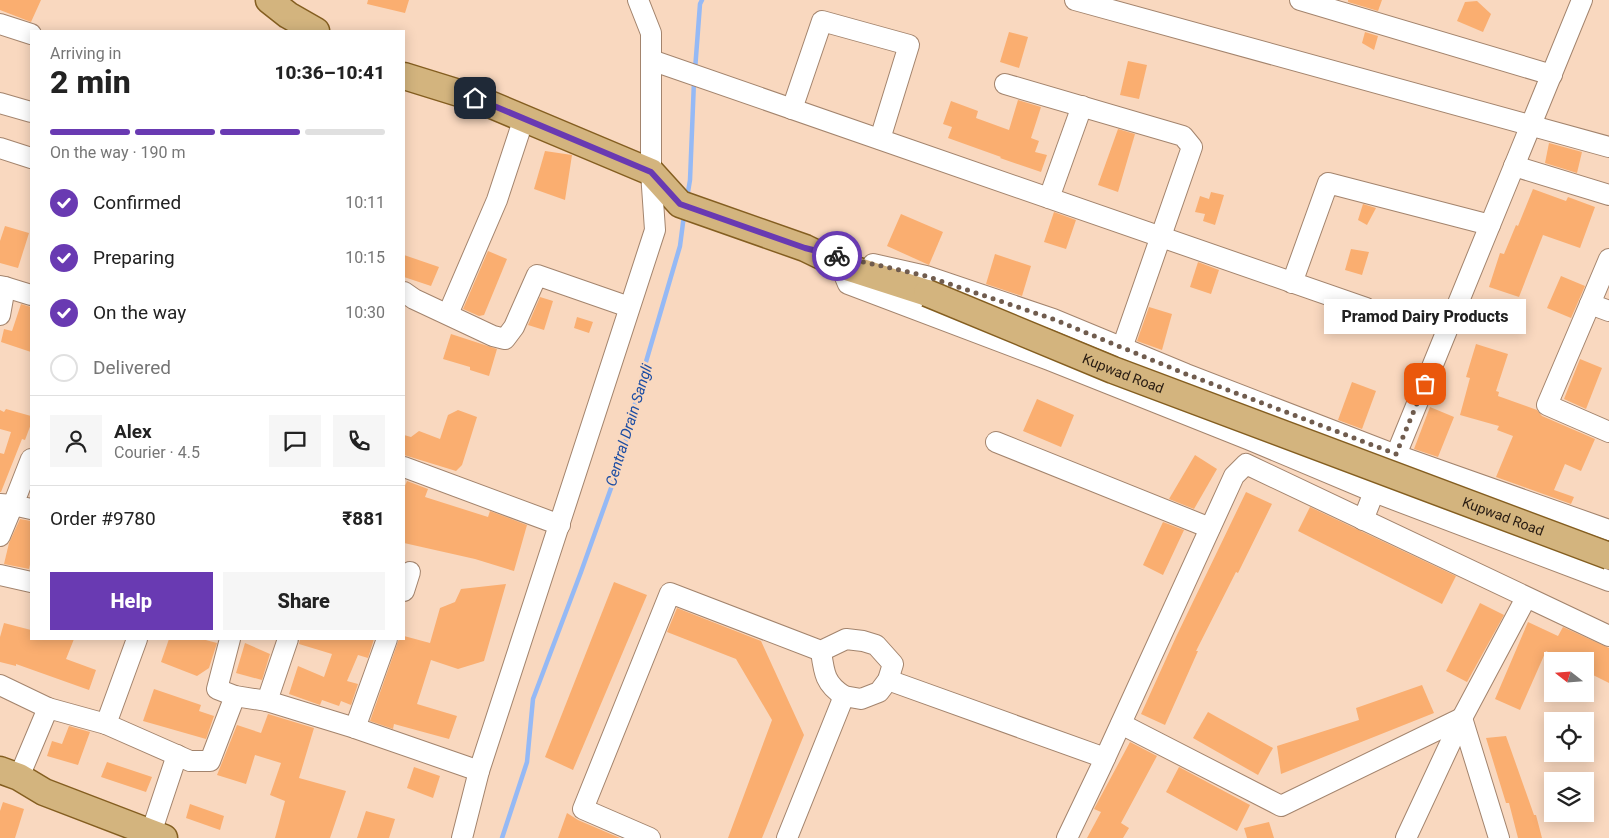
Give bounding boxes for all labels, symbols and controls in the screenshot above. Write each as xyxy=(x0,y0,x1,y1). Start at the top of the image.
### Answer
text: Arriving in xyxy=(50,44,121,63)
text: 10:36–10:41 xyxy=(274,61,385,84)
text: 2 min xyxy=(50,63,131,101)
pin xyxy=(454,77,496,119)
icon: home xyxy=(461,84,489,112)
text: On the way · 190 m xyxy=(50,143,186,162)
icon: check xyxy=(50,189,78,217)
text: Confirmed xyxy=(93,191,181,214)
text: 10:11 xyxy=(345,193,385,212)
courier xyxy=(812,231,862,281)
icon: bike xyxy=(823,242,851,270)
icon: check xyxy=(50,244,78,272)
text: Preparing xyxy=(93,246,175,269)
text: 10:15 xyxy=(345,248,385,267)
icon: check xyxy=(50,299,78,327)
callout: Pramod Dairy Products xyxy=(1324,299,1526,334)
text: On the way xyxy=(93,301,186,324)
text: 10:30 xyxy=(345,303,385,322)
text: Pramod Dairy Products xyxy=(1342,307,1509,326)
street label: Kupwad Road xyxy=(1080,350,1166,396)
text: Delivered xyxy=(93,356,171,379)
water label: Central Drain Sangli xyxy=(602,361,656,488)
pin xyxy=(1404,363,1446,405)
icon: bag xyxy=(1411,370,1439,398)
button: person xyxy=(50,415,102,467)
button: chat xyxy=(269,415,321,467)
button: phone xyxy=(333,415,385,467)
text: Alex xyxy=(114,420,152,443)
text: Courier · 4.5 xyxy=(114,443,200,462)
street label: Kupwad Road xyxy=(1460,494,1546,539)
text: Order #9780 xyxy=(50,507,156,530)
text: ₹881 xyxy=(342,507,385,530)
button: Help xyxy=(50,572,213,630)
button: Share xyxy=(223,572,385,630)
north arrow xyxy=(1544,652,1594,702)
map controls xyxy=(1544,652,1594,822)
button: locate xyxy=(1544,712,1594,762)
button: layers xyxy=(1544,772,1594,822)

